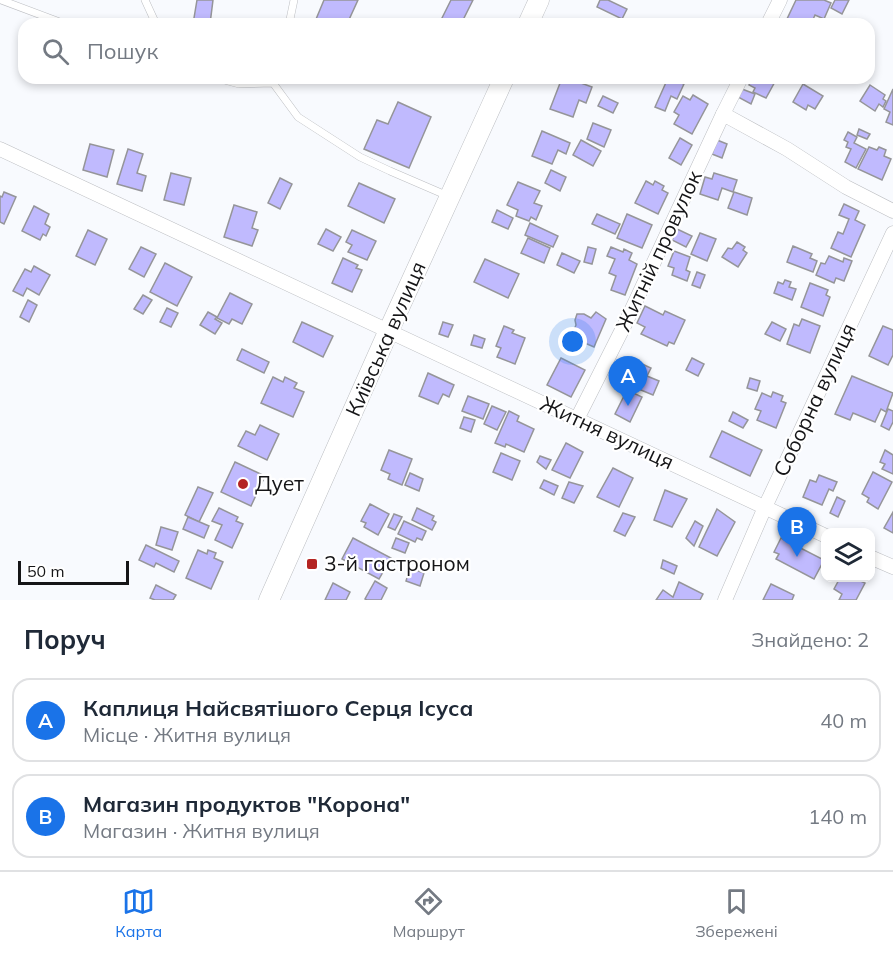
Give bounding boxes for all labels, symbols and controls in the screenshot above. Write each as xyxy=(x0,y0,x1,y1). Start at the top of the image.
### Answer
search box xyxy=(18,18,875,84)
icon: search xyxy=(39,35,72,68)
text: Пошук xyxy=(87,37,158,65)
street label: Житній провулок xyxy=(609,165,707,335)
street label: Київська вулиця xyxy=(339,257,431,420)
street label: Соборна вулиця xyxy=(767,319,861,480)
your location xyxy=(558,327,587,356)
pin: A xyxy=(608,356,648,406)
street label: Житня вулиця xyxy=(537,390,678,474)
place label: Дует xyxy=(255,470,304,496)
marker: Дует xyxy=(236,477,250,491)
pin: B xyxy=(778,508,816,557)
map controls xyxy=(821,528,875,582)
button: layers xyxy=(821,528,875,582)
place label: 3-й гастроном xyxy=(324,550,470,576)
marker: 3-й гастроном xyxy=(305,557,319,571)
scale bar xyxy=(18,558,129,586)
text: 50 m xyxy=(27,561,64,581)
text: Поруч xyxy=(24,623,106,656)
text: Знайдено: 2 xyxy=(751,627,869,652)
text: Каплиця Найсвятішого Серця Ісуса xyxy=(83,694,473,722)
text: A xyxy=(38,708,53,733)
text: 40 m xyxy=(820,708,867,733)
text: Місце · Житня вулиця xyxy=(83,722,291,747)
text: Магазин продуктов "Корона" xyxy=(83,790,410,818)
text: B xyxy=(39,804,52,829)
text: 140 m xyxy=(808,804,867,829)
text: Магазин · Житня вулиця xyxy=(83,818,320,843)
tab: Карта xyxy=(115,885,162,941)
tab: Маршрут xyxy=(393,885,465,941)
tab: Збережені xyxy=(695,885,778,941)

